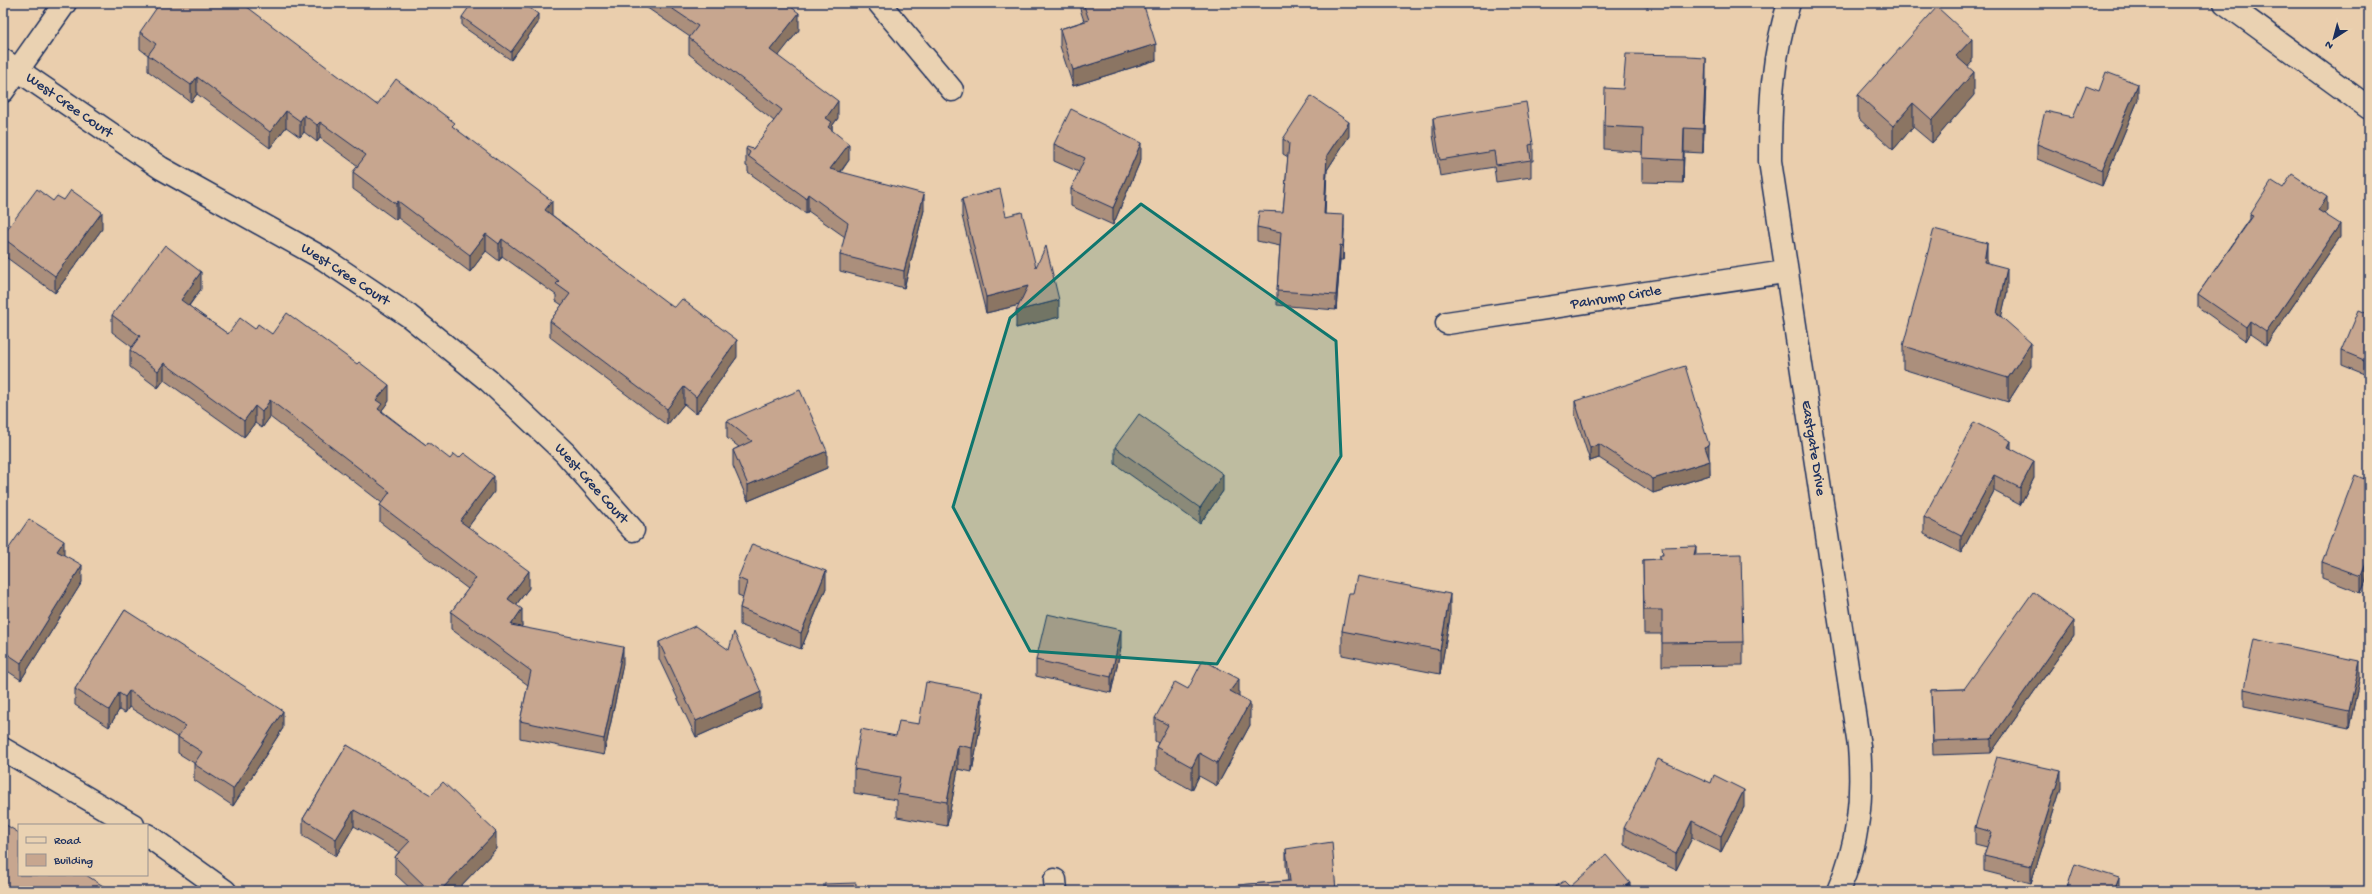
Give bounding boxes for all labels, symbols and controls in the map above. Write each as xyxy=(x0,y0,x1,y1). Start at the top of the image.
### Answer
north arrow xyxy=(2314,18,2354,58)
text: N xyxy=(2323,38,2336,51)
street label: West Cree Court xyxy=(22,69,118,144)
street label: West Cree Court xyxy=(297,240,394,311)
street label: Pahrump Circle xyxy=(1568,282,1663,314)
street label: Eastgate Drive xyxy=(1797,399,1829,497)
street label: West Cree Court xyxy=(550,440,633,530)
legend xyxy=(18,824,148,876)
text: Road xyxy=(54,835,81,849)
text: Building xyxy=(53,855,93,869)

